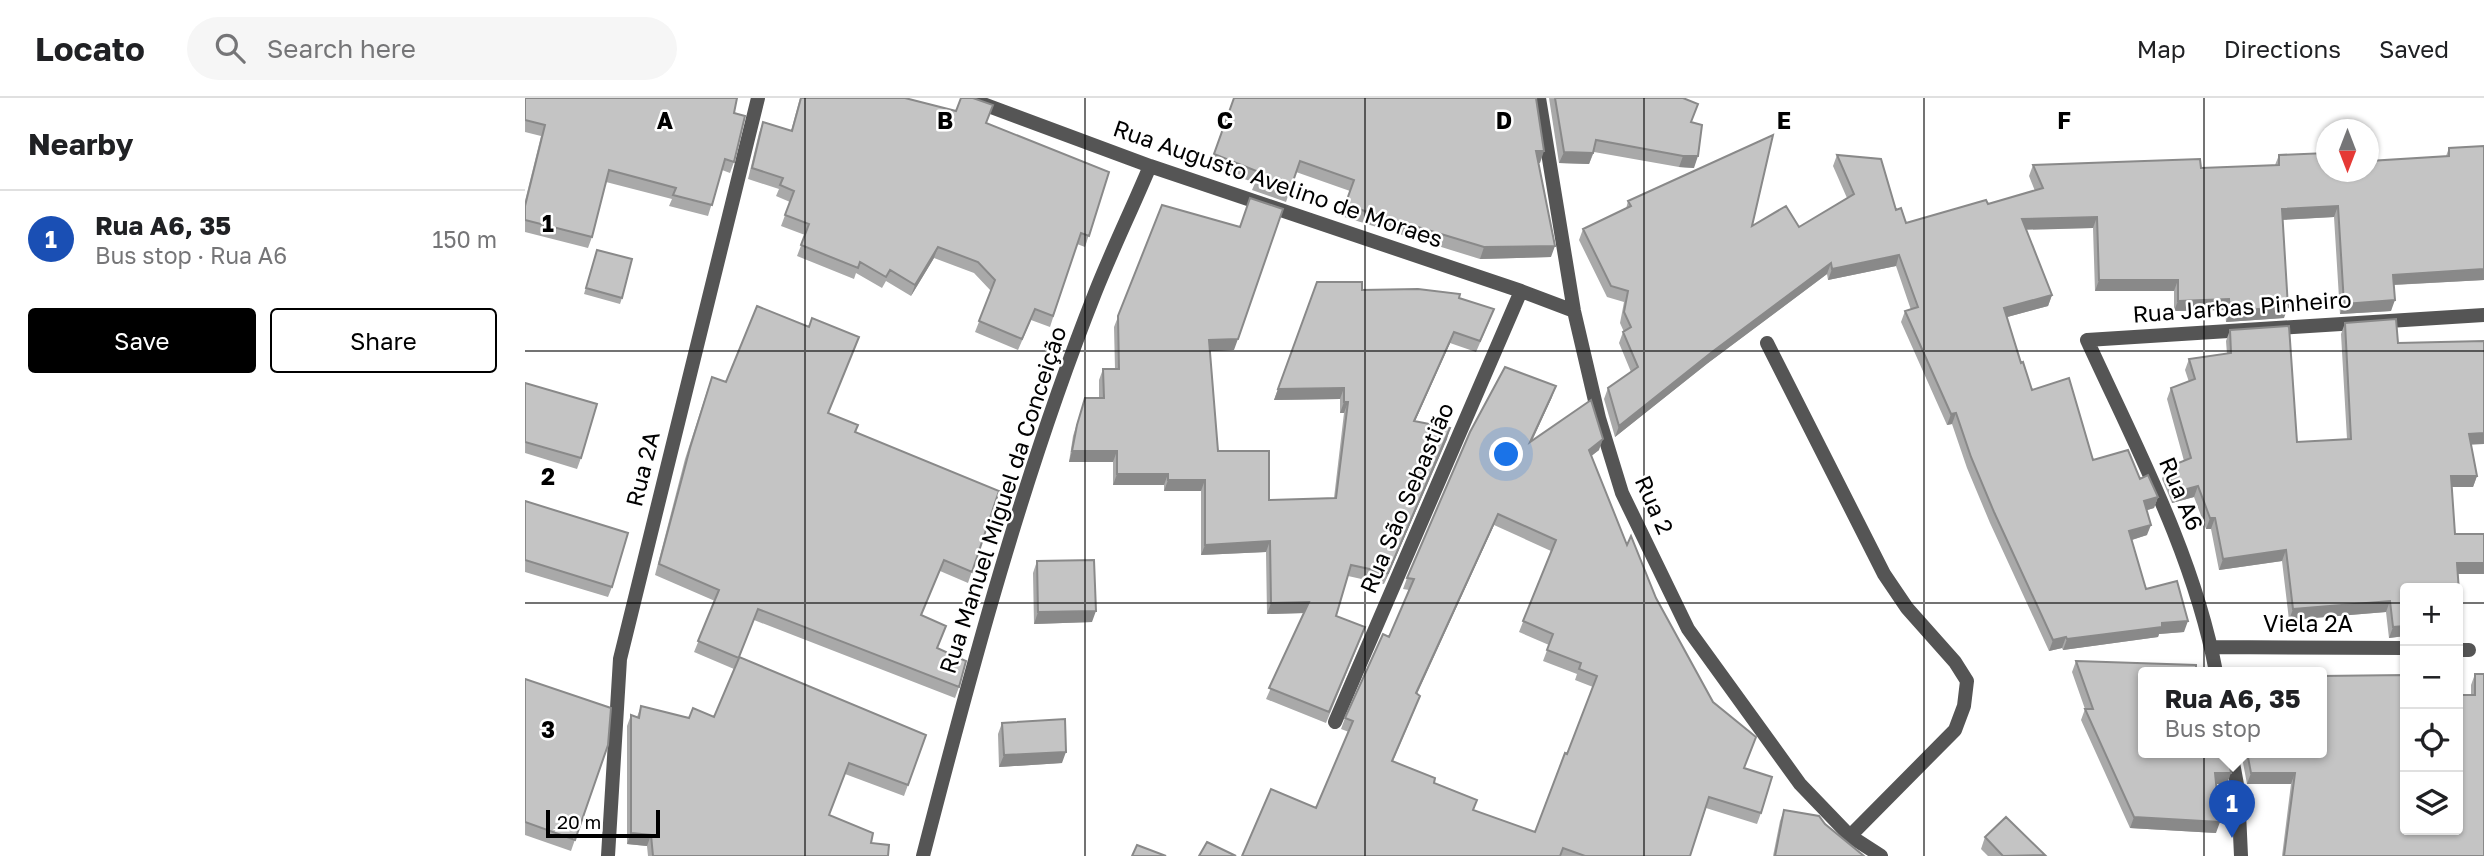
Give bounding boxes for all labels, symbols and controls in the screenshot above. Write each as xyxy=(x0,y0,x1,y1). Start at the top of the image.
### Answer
search box xyxy=(187,17,677,80)
text: Locato xyxy=(35,29,145,68)
icon: search xyxy=(211,29,249,67)
text: Search here xyxy=(267,33,416,64)
text: Map xyxy=(2137,34,2186,63)
text: Directions xyxy=(2224,34,2341,63)
text: Saved xyxy=(2379,34,2449,63)
text: A xyxy=(657,106,674,134)
text: B xyxy=(937,106,953,134)
text: C xyxy=(1217,106,1233,134)
text: D xyxy=(1496,106,1512,134)
text: E xyxy=(1777,106,1791,134)
text: F xyxy=(2057,106,2071,134)
street label: Rua Augusto Avelino de Moraes xyxy=(1110,113,1447,253)
north arrow xyxy=(2316,119,2379,182)
text: Nearby xyxy=(28,126,133,162)
text: 1 xyxy=(542,209,554,237)
text: Rua A6, 35 xyxy=(95,210,231,241)
text: 1 xyxy=(45,225,57,253)
text: 150 m xyxy=(432,225,497,253)
text: Bus stop · Rua A6 xyxy=(95,241,287,269)
street label: Rua Jarbas Pinheiro xyxy=(2132,284,2352,328)
button: Save xyxy=(28,308,256,373)
button: Share xyxy=(270,308,497,373)
street label: Rua Manuel Miguel da Conceição xyxy=(933,323,1072,677)
street label: Rua São Sebastião xyxy=(1353,398,1459,597)
street label: Rua 2A xyxy=(619,428,665,509)
your location xyxy=(1489,437,1523,471)
street label: Rua A6 xyxy=(2154,453,2210,535)
text: 2 xyxy=(541,462,555,490)
street label: Rua 2 xyxy=(1630,471,1680,538)
map controls xyxy=(2400,583,2463,835)
button: + xyxy=(2400,583,2463,646)
street label: Viela 2A xyxy=(2263,609,2353,637)
button: − xyxy=(2400,646,2463,709)
popup xyxy=(2138,667,2327,758)
text: Rua A6, 35 xyxy=(2164,683,2301,714)
button: locate xyxy=(2400,709,2463,772)
text: Bus stop xyxy=(2164,714,2261,742)
text: 3 xyxy=(541,715,555,743)
button: layers xyxy=(2400,772,2463,835)
pin: 1 xyxy=(2209,780,2255,838)
scale bar xyxy=(546,807,660,839)
text: 20 m xyxy=(557,810,601,833)

